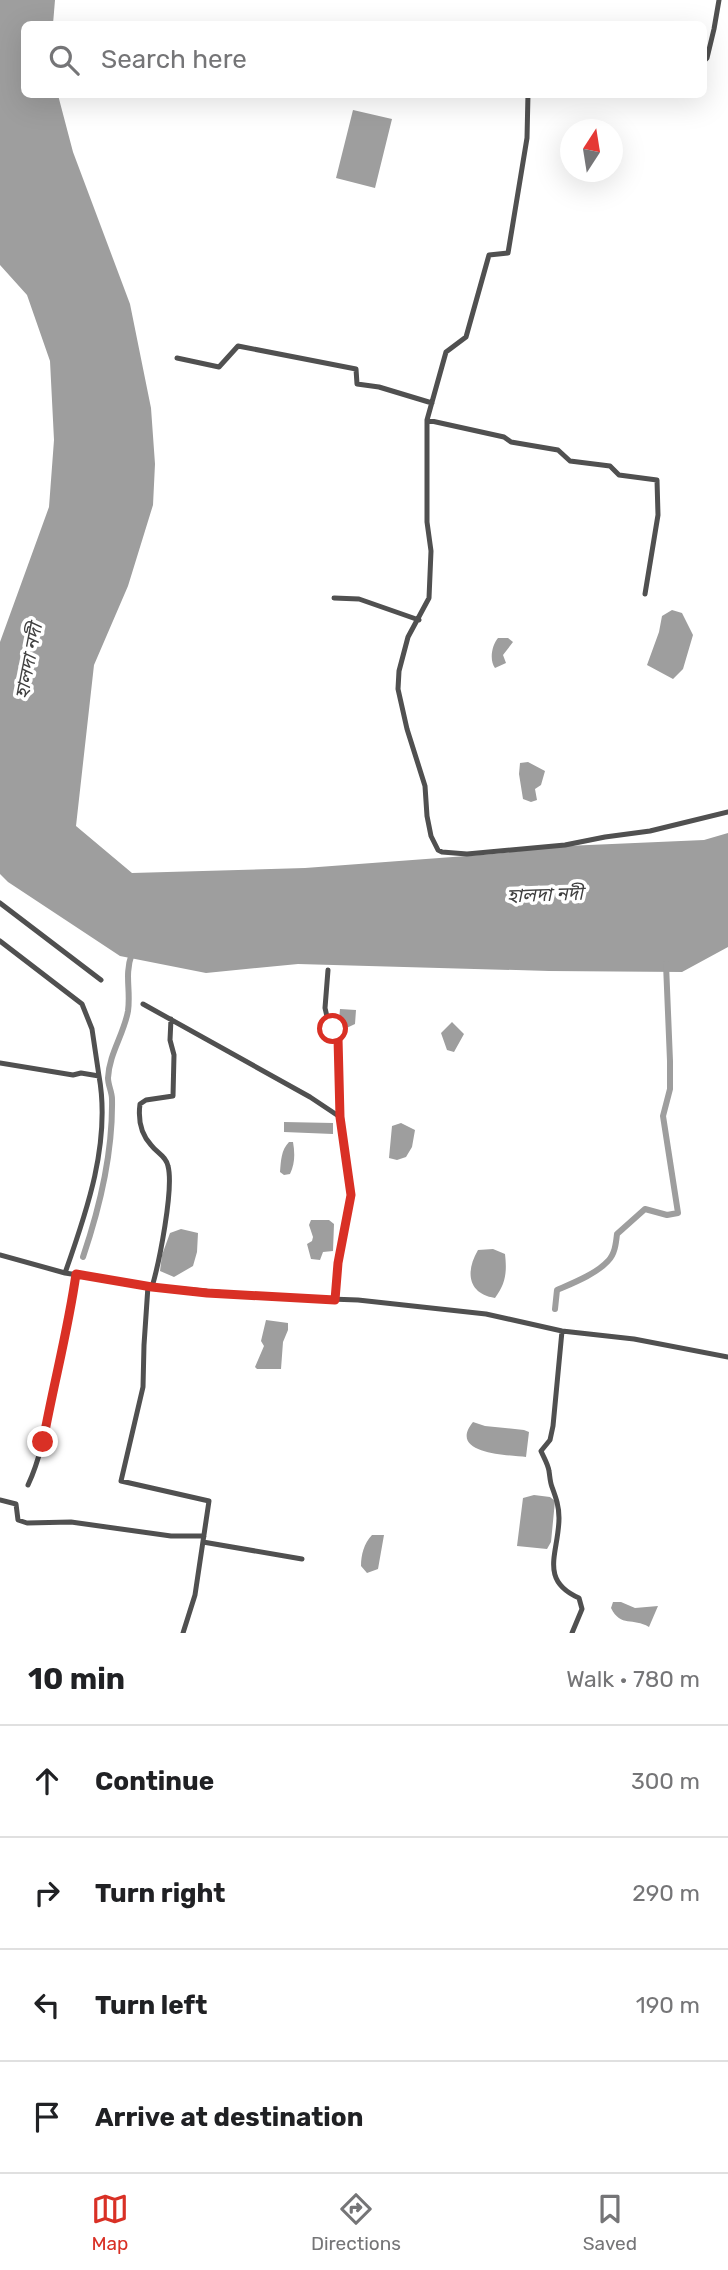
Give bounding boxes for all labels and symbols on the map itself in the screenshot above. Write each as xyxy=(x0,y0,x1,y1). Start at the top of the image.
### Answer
north arrow xyxy=(560,119,623,182)
water label: হালদা নদী xyxy=(10,618,48,701)
water label: হালদা নদী xyxy=(506,882,588,907)
route start xyxy=(317,1013,348,1044)
route end xyxy=(27,1426,58,1457)

